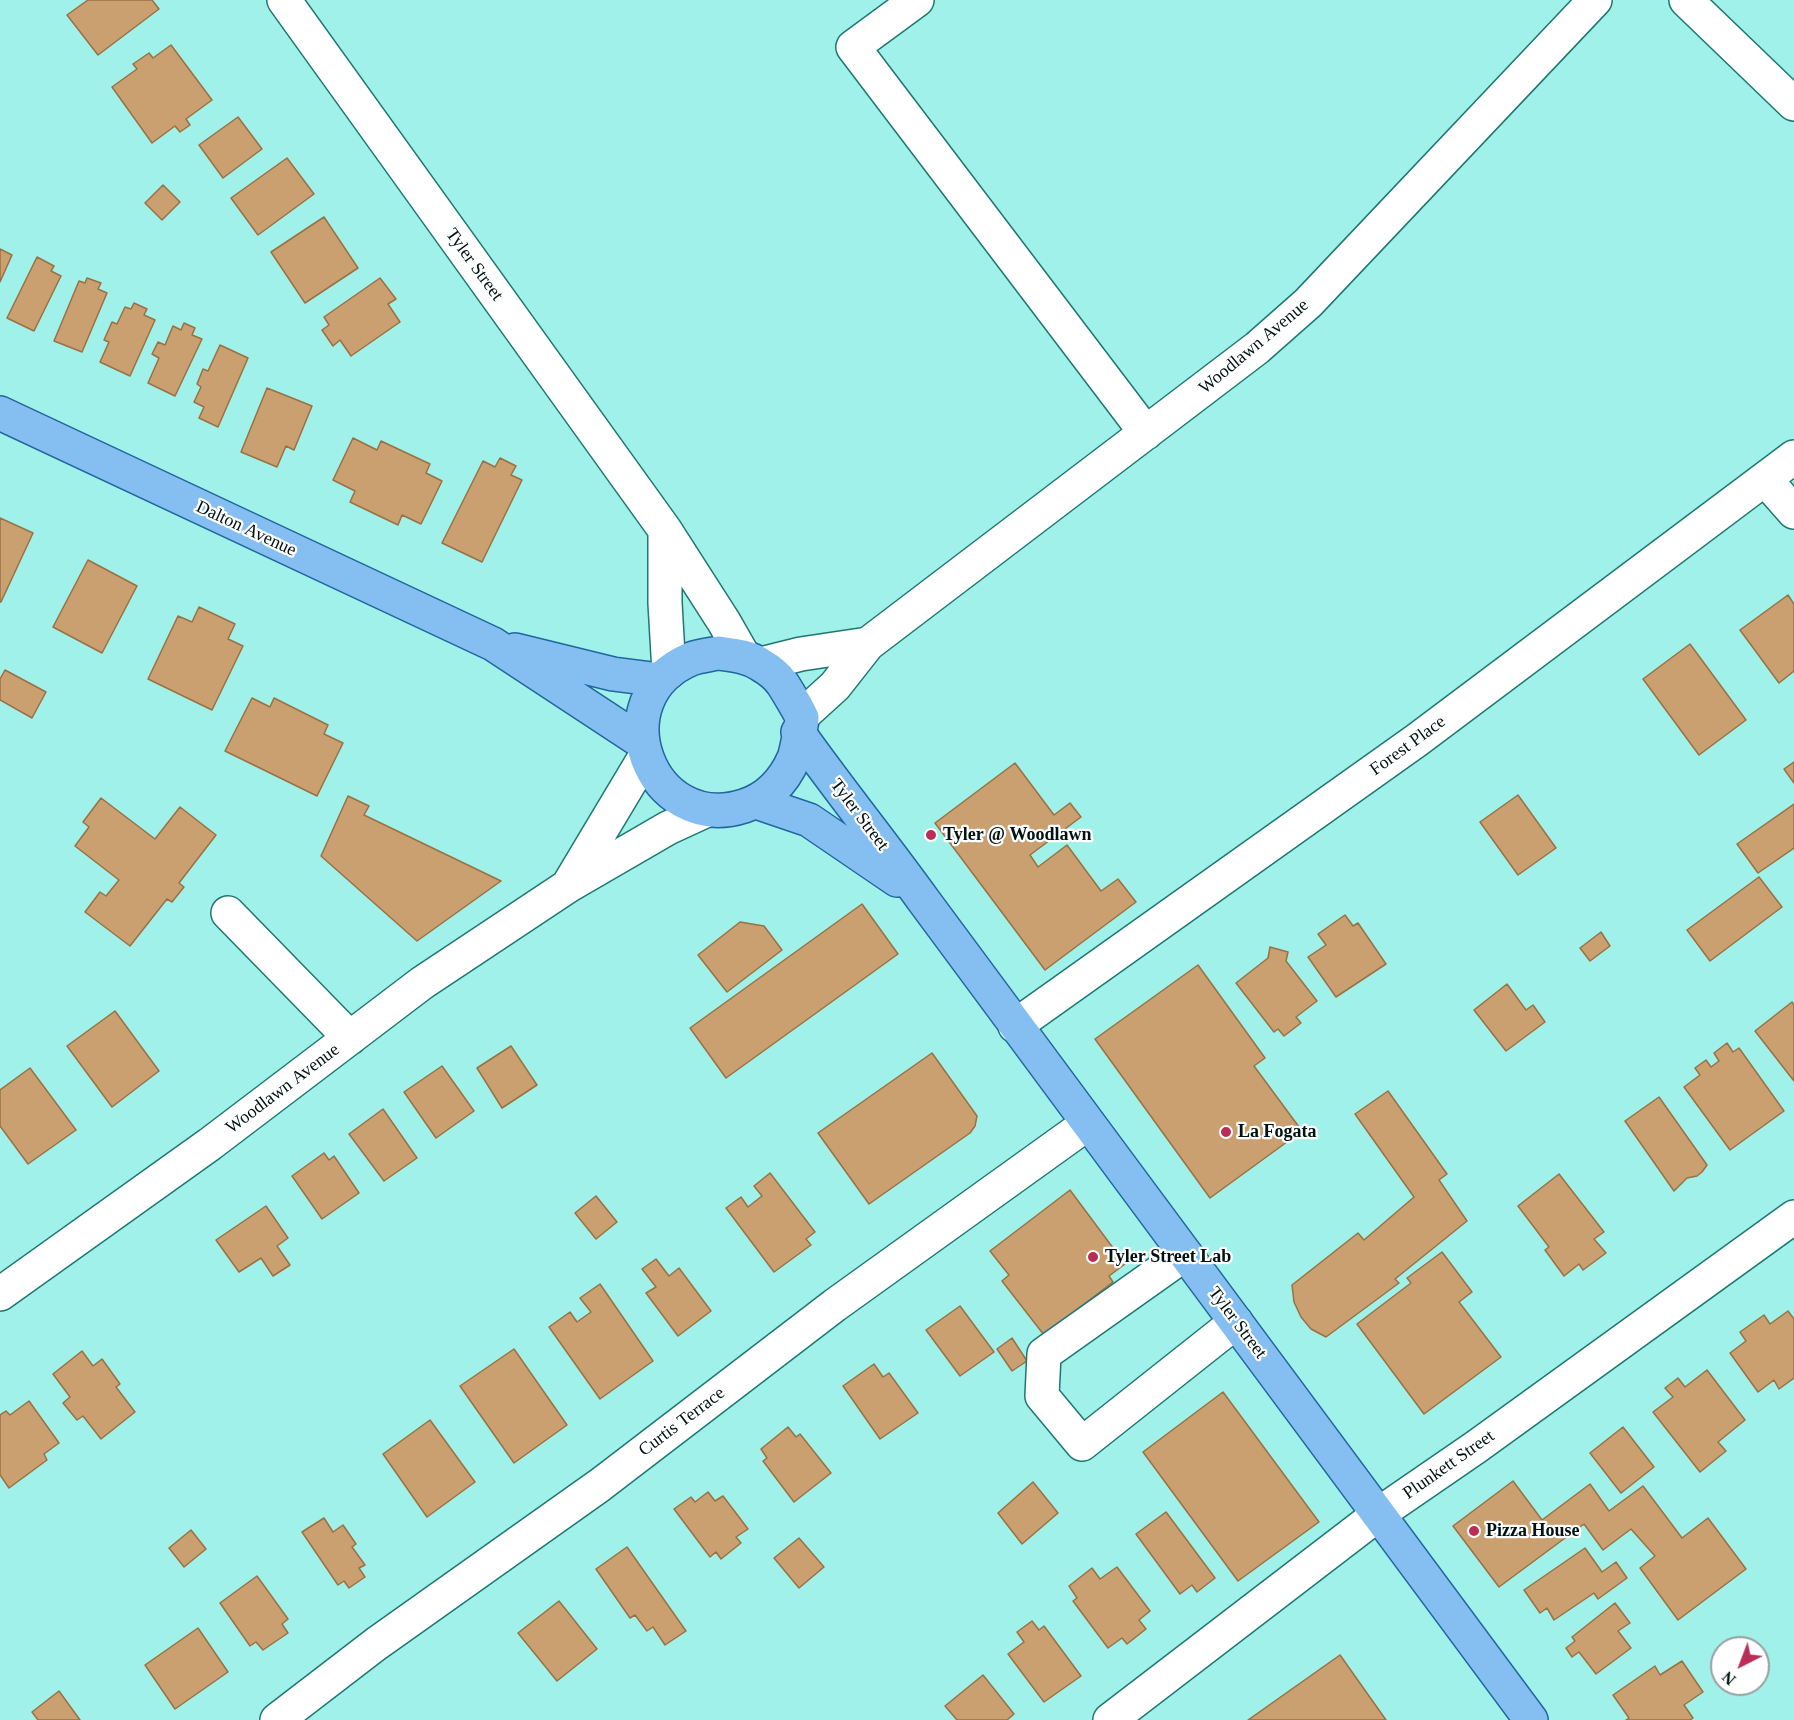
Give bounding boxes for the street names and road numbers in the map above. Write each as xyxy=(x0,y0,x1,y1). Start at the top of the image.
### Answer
street label: Tyler Street xyxy=(441,225,507,305)
street label: Woodlawn Avenue xyxy=(1195,295,1313,399)
street label: Dalton Avenue xyxy=(192,496,300,562)
street label: Forest Place xyxy=(1366,711,1450,781)
street label: Tyler Street xyxy=(825,775,893,855)
street label: Woodlawn Avenue xyxy=(222,1039,344,1139)
street label: Tyler Street xyxy=(1203,1283,1271,1363)
street label: Curtis Terrace xyxy=(635,1383,729,1461)
street label: Plunkett Street xyxy=(1399,1426,1499,1504)

